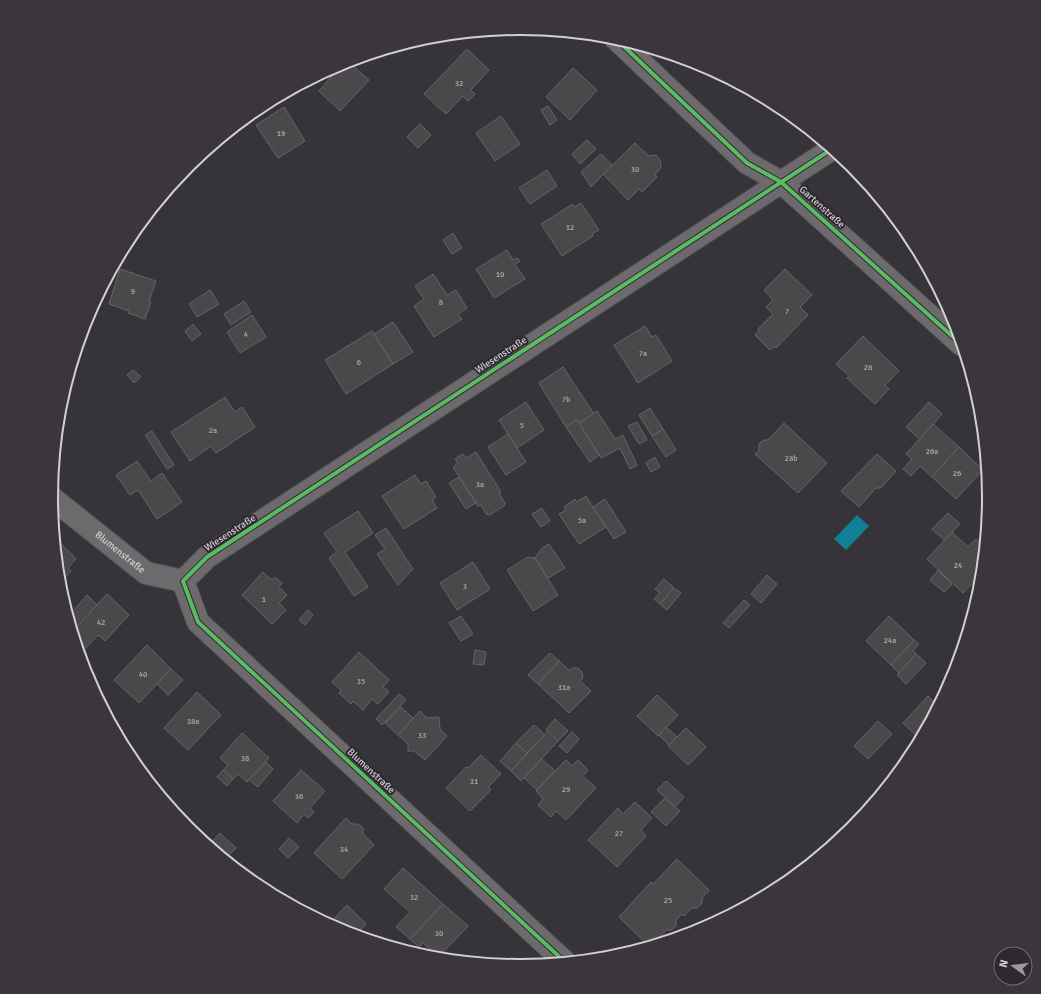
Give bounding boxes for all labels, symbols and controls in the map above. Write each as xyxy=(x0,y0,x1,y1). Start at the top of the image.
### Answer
house number: 32 xyxy=(455,78,463,88)
house number: 19 xyxy=(277,128,285,138)
house number: 30 xyxy=(631,164,639,174)
street label: Gartenstraße xyxy=(797,183,847,231)
house number: 12 xyxy=(566,222,574,232)
house number: 10 xyxy=(496,269,504,279)
house number: 9 xyxy=(131,286,135,296)
house number: 8 xyxy=(439,297,443,307)
house number: 7 xyxy=(785,306,789,316)
house number: 4 xyxy=(244,329,249,339)
street label: Wiesenstraße xyxy=(473,334,529,376)
house number: 7a xyxy=(639,348,647,358)
house number: 6 xyxy=(357,357,361,367)
house number: 28 xyxy=(864,362,872,372)
house number: 7b xyxy=(562,394,570,404)
house number: 5 xyxy=(520,420,524,430)
house number: 2a xyxy=(209,425,217,435)
house number: 26a xyxy=(926,446,938,456)
house number: 28b xyxy=(785,453,797,463)
house number: 26 xyxy=(953,468,961,478)
house number: 3a xyxy=(476,479,484,489)
street label: Wiesenstraße xyxy=(202,512,258,554)
house number: 5a xyxy=(578,515,586,525)
street label: Blumenstraße xyxy=(93,529,147,576)
house number: 24 xyxy=(954,560,963,570)
house number: 3 xyxy=(463,581,467,591)
house number: 1 xyxy=(262,594,266,604)
house number: 42 xyxy=(97,617,105,627)
house number: 24a xyxy=(884,635,896,645)
house number: 40 xyxy=(139,669,147,679)
house number: 35 xyxy=(357,676,365,686)
house number: 31a xyxy=(558,682,570,692)
house number: 38a xyxy=(187,716,199,726)
house number: 33 xyxy=(418,730,426,740)
street label: Blumenstraße xyxy=(345,746,397,796)
house number: 38 xyxy=(241,753,249,763)
house number: 31 xyxy=(470,776,478,786)
house number: 29 xyxy=(562,784,570,794)
house number: 36 xyxy=(295,791,303,801)
house number: 27 xyxy=(615,828,623,838)
house number: 34 xyxy=(340,844,349,854)
house number: 32 xyxy=(410,892,418,902)
house number: 25 xyxy=(664,895,672,905)
house number: 30 xyxy=(435,928,443,938)
north arrow xyxy=(993,946,1033,986)
text: N xyxy=(997,958,1011,969)

